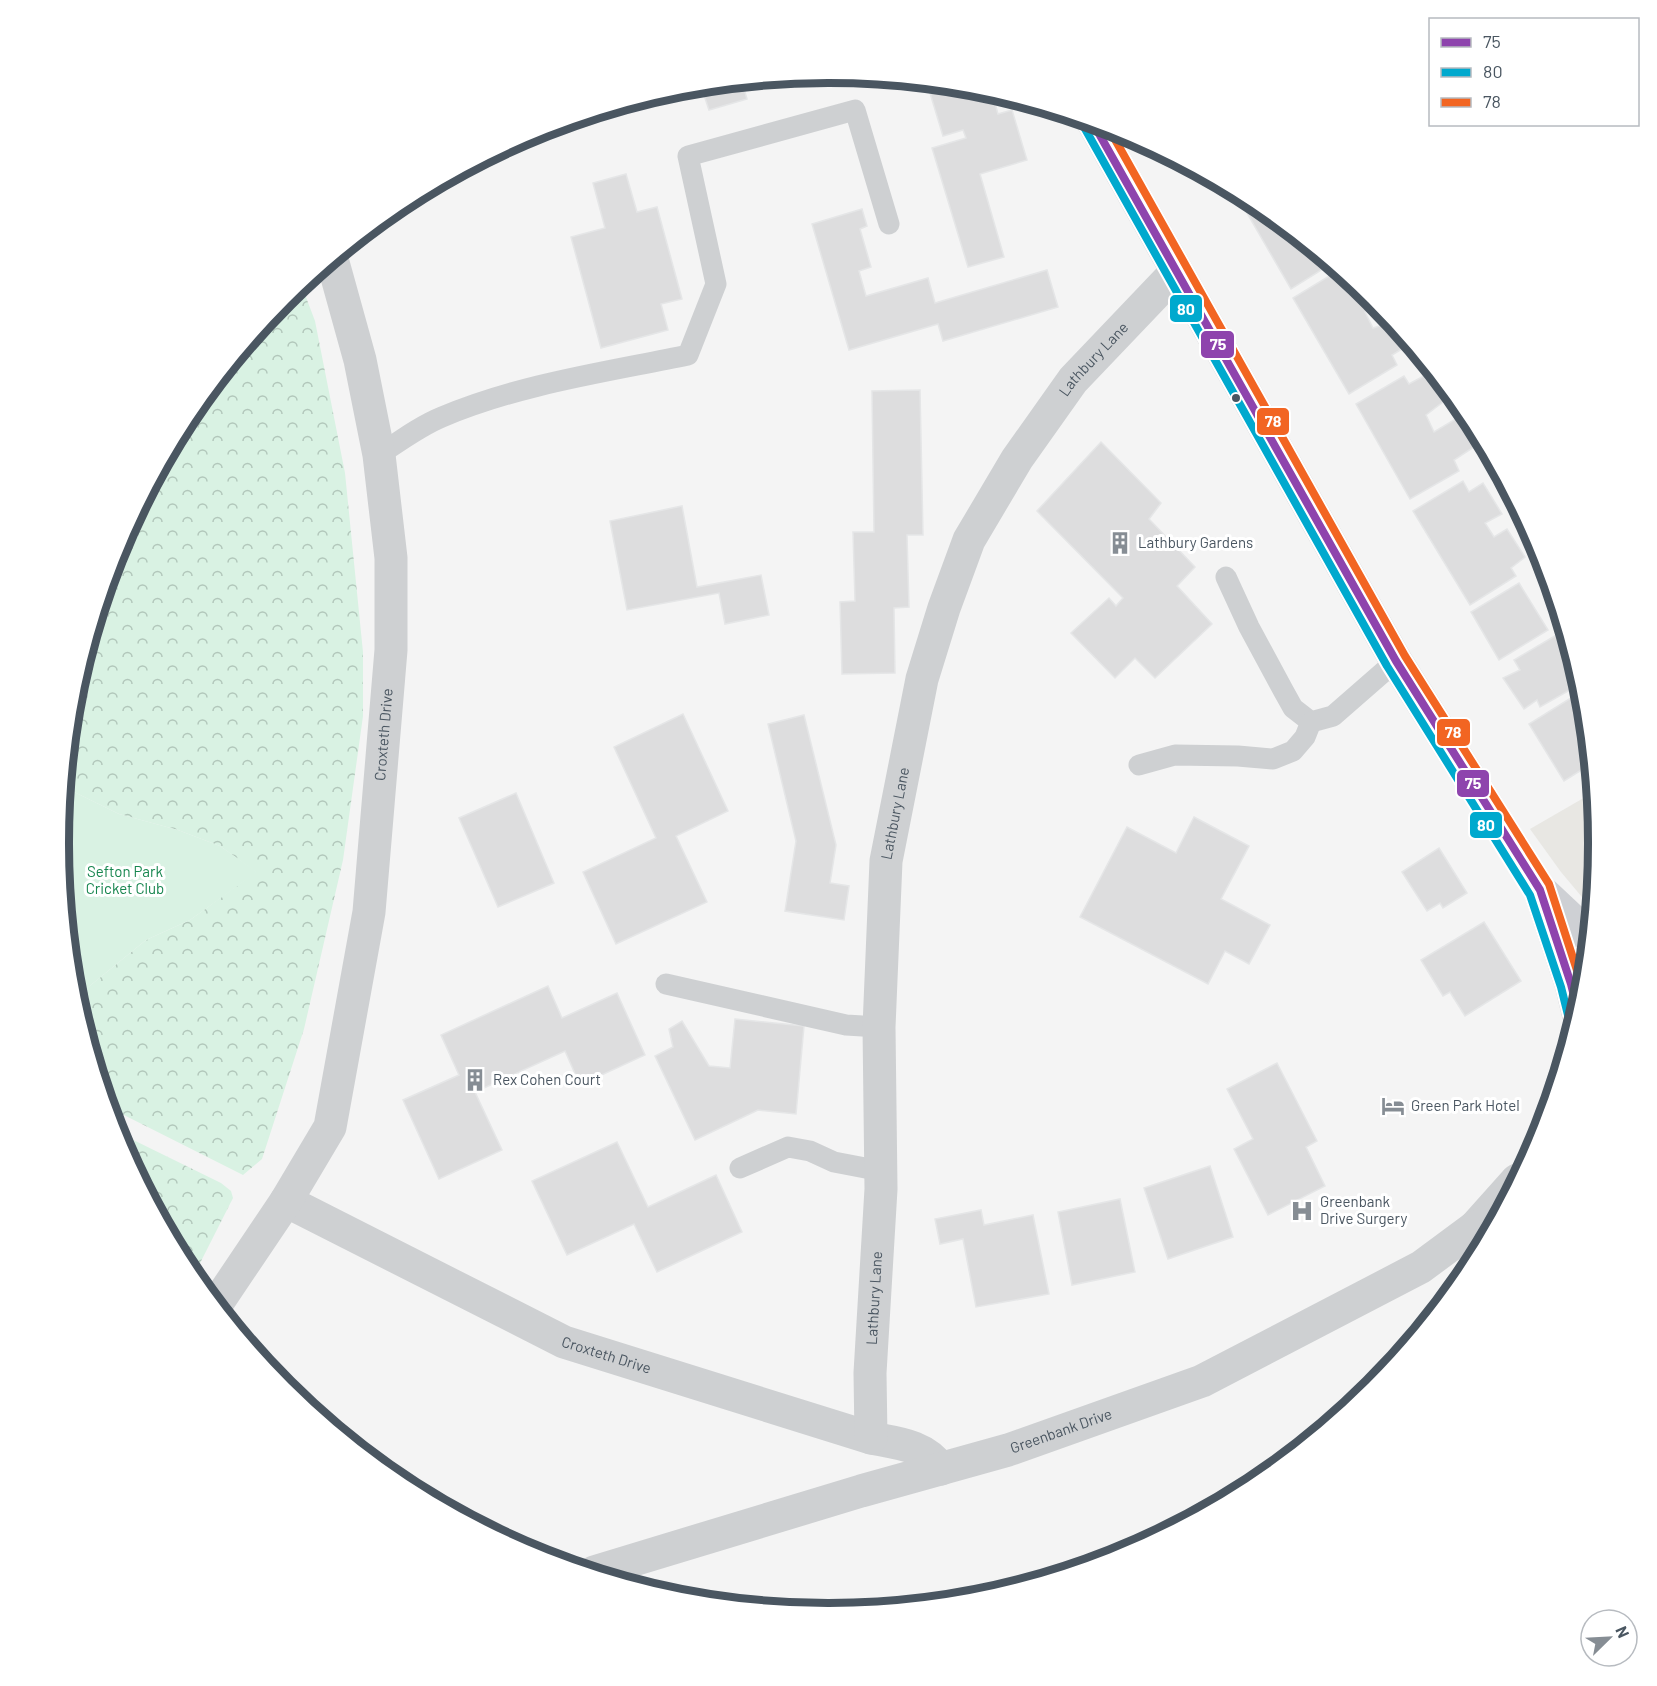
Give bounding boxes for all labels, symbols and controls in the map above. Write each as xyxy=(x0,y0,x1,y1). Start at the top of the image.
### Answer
legend xyxy=(1429,18,1639,126)
text: 75 xyxy=(1483,30,1501,52)
text: 80 xyxy=(1483,60,1503,82)
text: 78 xyxy=(1483,90,1501,112)
line badge: 80 xyxy=(1169,294,1203,323)
text: 80 xyxy=(1177,299,1195,318)
street label: Lathbury Lane xyxy=(1055,318,1131,399)
line badge: 75 xyxy=(1200,330,1235,359)
text: 75 xyxy=(1210,334,1227,353)
unlabelled marker xyxy=(1230,392,1242,404)
line badge: 78 xyxy=(1256,407,1290,436)
text: 78 xyxy=(1265,411,1282,430)
building icon: Lathbury Gardens xyxy=(1107,530,1133,556)
place label: Lathbury Gardens xyxy=(1138,533,1253,551)
street label: Croxteth Drive xyxy=(370,688,396,782)
line badge: 78 xyxy=(1436,718,1471,747)
text: 78 xyxy=(1445,722,1462,741)
street label: Lathbury Lane xyxy=(876,765,912,861)
line badge: 75 xyxy=(1456,769,1490,798)
text: 75 xyxy=(1465,773,1482,792)
line badge: 80 xyxy=(1469,811,1503,839)
text: 80 xyxy=(1477,815,1495,834)
park label: Sefton Park Cricket Club xyxy=(86,862,164,897)
building icon: Rex Cohen Court xyxy=(462,1067,488,1093)
place label: Rex Cohen Court xyxy=(493,1070,601,1088)
hotel icon: Green Park Hotel xyxy=(1380,1093,1406,1119)
place label: Green Park Hotel xyxy=(1411,1096,1520,1114)
place label: Greenbank Drive Surgery xyxy=(1320,1192,1407,1227)
hospital icon: Greenbank Drive Surgery xyxy=(1289,1198,1315,1224)
street label: Lathbury Lane xyxy=(862,1251,885,1346)
street label: Croxteth Drive xyxy=(560,1332,654,1377)
street label: Greenbank Drive xyxy=(1008,1404,1114,1457)
north arrow xyxy=(1579,1608,1639,1668)
text: N xyxy=(1612,1623,1634,1640)

